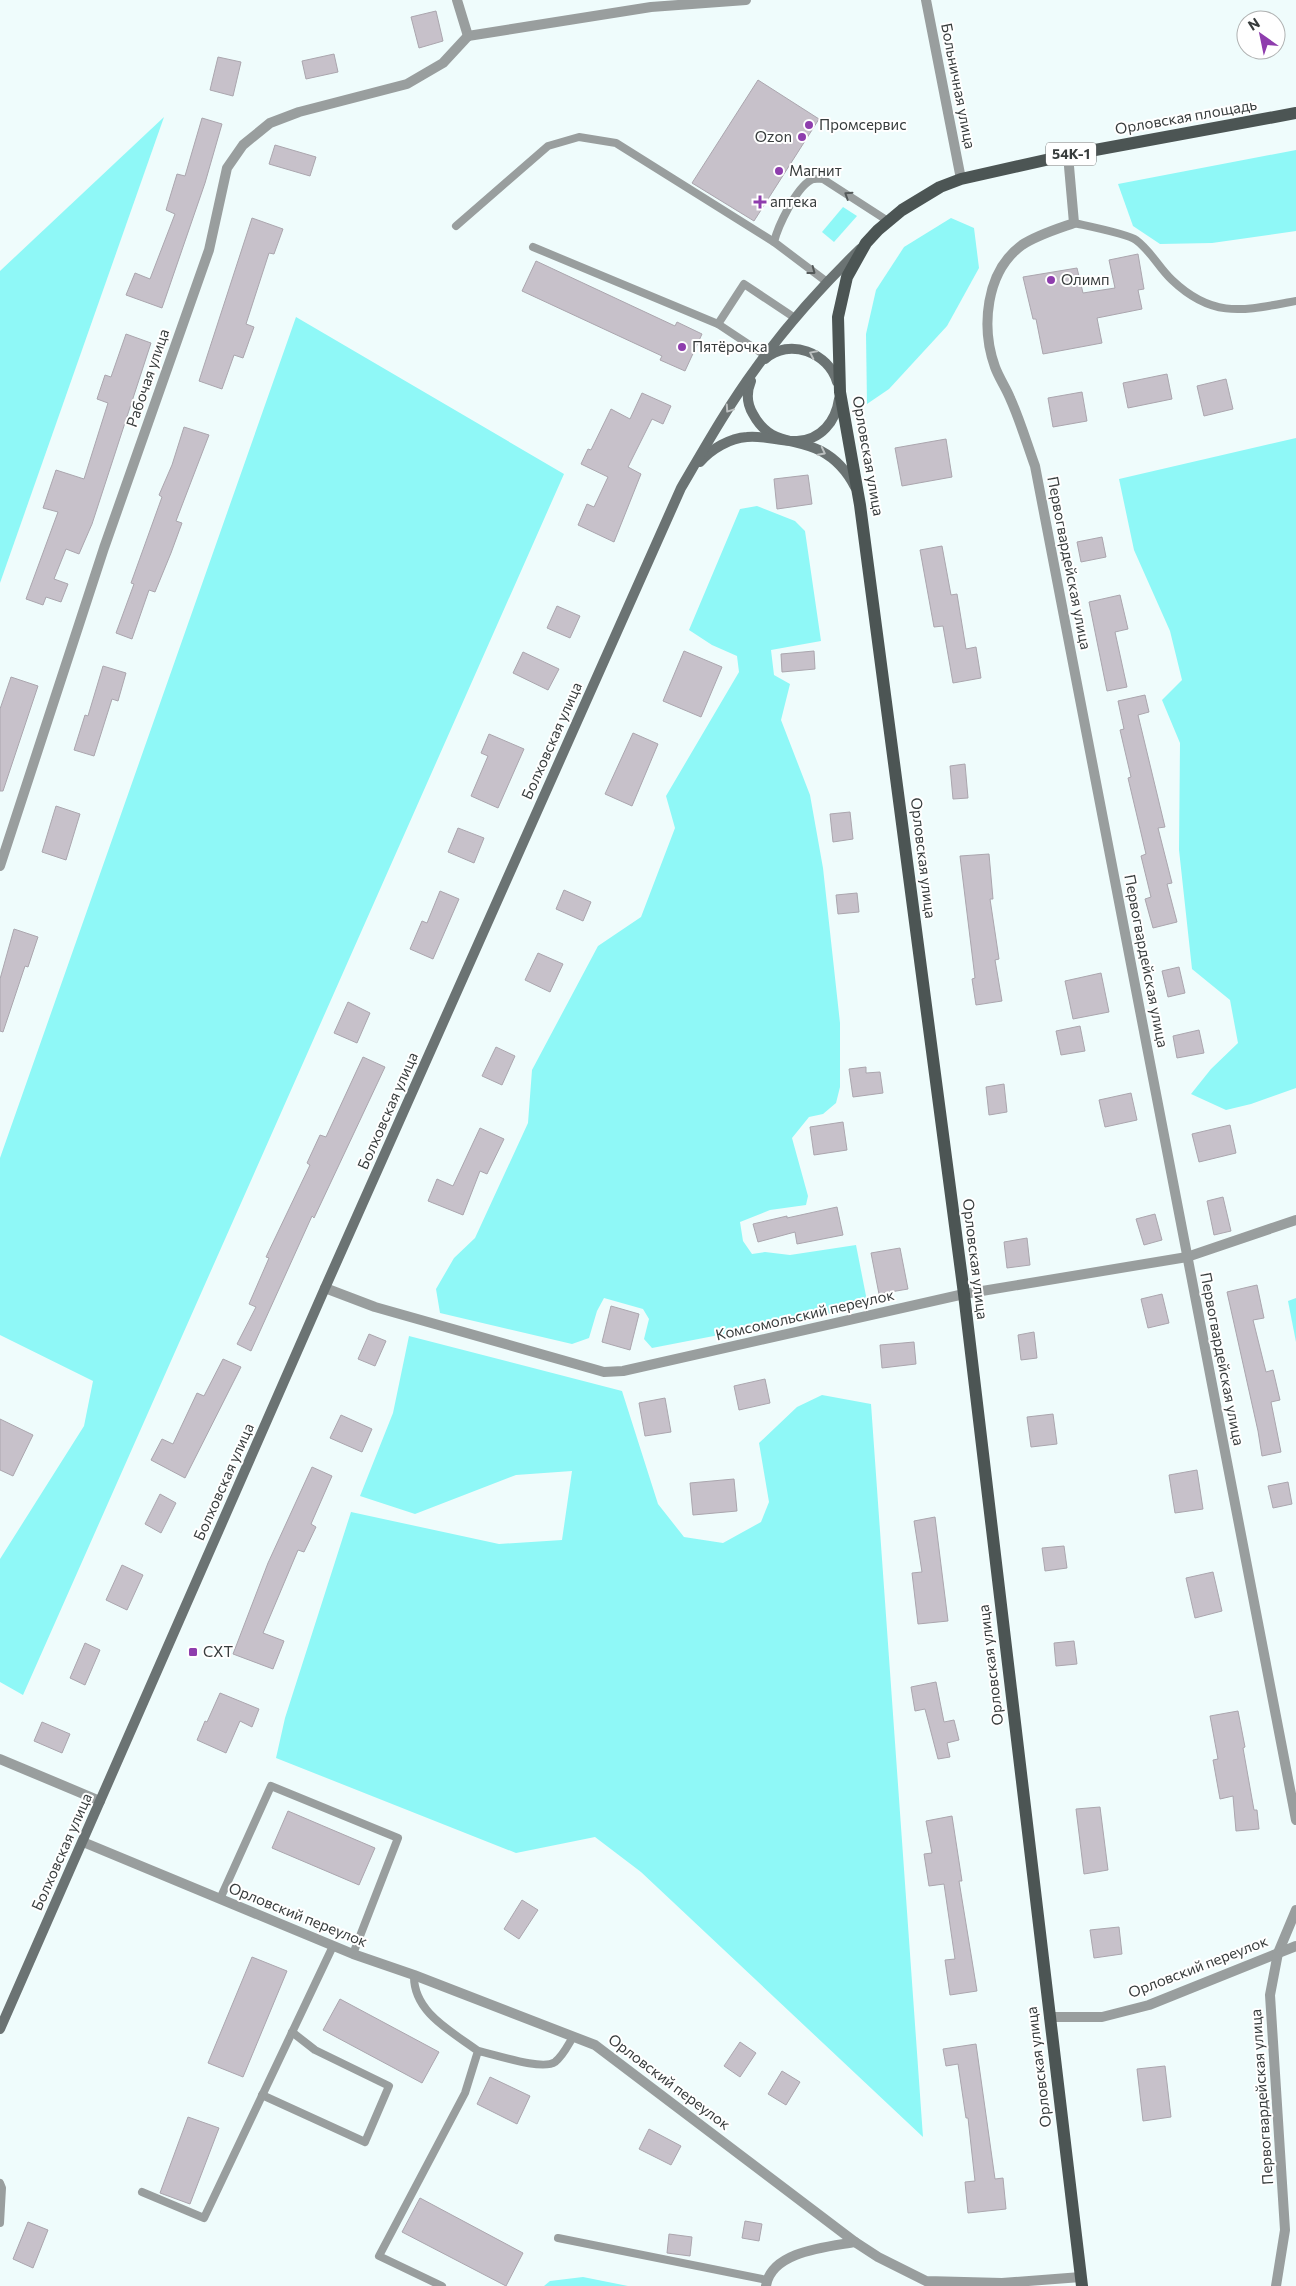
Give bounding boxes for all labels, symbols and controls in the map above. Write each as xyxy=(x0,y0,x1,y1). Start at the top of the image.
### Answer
north arrow xyxy=(1236,10,1286,60)
text: N xyxy=(1245,14,1263,34)
street label: Больничная улица xyxy=(938,21,980,150)
street label: Орловская площадь xyxy=(1113,95,1258,137)
place label: Промсервис xyxy=(819,115,907,133)
marker: Промсервис xyxy=(803,119,815,131)
place label: Ozon xyxy=(755,127,792,145)
marker: Ozon xyxy=(796,131,808,143)
road number: 54К-1 xyxy=(1046,142,1096,166)
place label: Магнит xyxy=(789,161,842,179)
marker: Магнит xyxy=(773,165,785,177)
one-way arrow xyxy=(844,191,853,201)
place label: аптека xyxy=(770,192,817,210)
marker: аптека xyxy=(754,196,766,208)
one-way arrow xyxy=(806,265,815,273)
place label: Олимп xyxy=(1061,270,1110,288)
marker: Олимп xyxy=(1045,274,1057,286)
street label: Рабочая улица xyxy=(122,326,172,429)
place label: Пятёрочка xyxy=(692,337,767,355)
marker: Пятёрочка xyxy=(676,341,688,353)
one-way arrow xyxy=(809,350,818,360)
street label: Орловская улица xyxy=(850,394,888,517)
one-way arrow xyxy=(726,403,735,412)
one-way arrow xyxy=(816,446,825,456)
street label: Первогвардейская улица xyxy=(1044,475,1096,651)
street label: Болховская улица xyxy=(517,679,585,802)
street label: Орловская улица xyxy=(908,796,940,919)
street label: Первогвардейская улица xyxy=(1121,873,1173,1049)
street label: Болховская улица xyxy=(353,1049,421,1172)
street label: Орловская улица xyxy=(960,1197,992,1320)
street label: Первогвардейская улица xyxy=(1197,1271,1249,1447)
street label: Комсомольский переулок xyxy=(714,1285,896,1343)
street label: Болховская улица xyxy=(189,1420,257,1543)
street label: Орловская улица xyxy=(974,1604,1006,1727)
place label: СХТ xyxy=(203,1642,233,1660)
marker: СХТ xyxy=(187,1646,199,1658)
street label: Болховская улица xyxy=(27,1790,95,1913)
street label: Орловский переулок xyxy=(226,1878,370,1950)
street label: Орловский переулок xyxy=(1125,1931,1270,2001)
street label: Орловская улица xyxy=(1022,2006,1054,2129)
street label: Первогвардейская улица xyxy=(1246,2009,1276,2186)
street label: Орловский переулок xyxy=(605,2029,734,2133)

